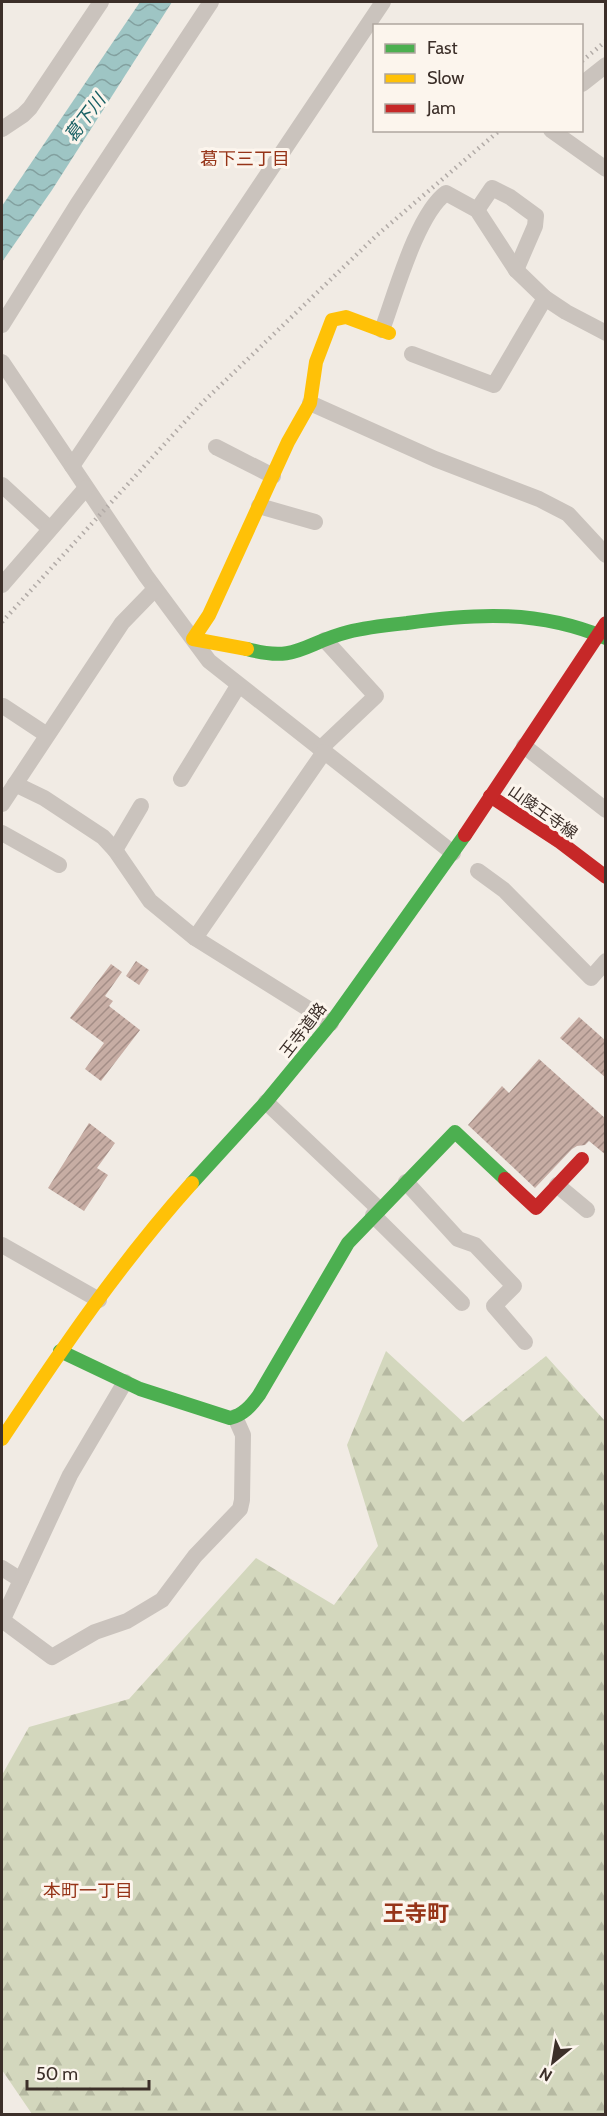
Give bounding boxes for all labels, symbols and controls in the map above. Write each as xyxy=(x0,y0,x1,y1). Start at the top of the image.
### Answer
legend xyxy=(373,24,583,132)
text: Fast xyxy=(427,37,458,59)
text: Slow xyxy=(427,67,464,89)
water label: 葛下川 xyxy=(60,88,111,146)
text: Jam xyxy=(426,97,456,119)
district label: 葛下三丁目 xyxy=(200,148,290,170)
street label: 山陵王寺線 xyxy=(505,781,581,843)
street label: 王寺道路 xyxy=(276,999,330,1061)
district label: 本町一丁目 xyxy=(43,1880,133,1902)
district label: 王寺町 xyxy=(383,1900,449,1927)
north arrow xyxy=(523,2032,583,2092)
scale bar xyxy=(27,2053,148,2091)
text: 50 m xyxy=(36,2063,78,2085)
text: N xyxy=(536,2064,555,2086)

